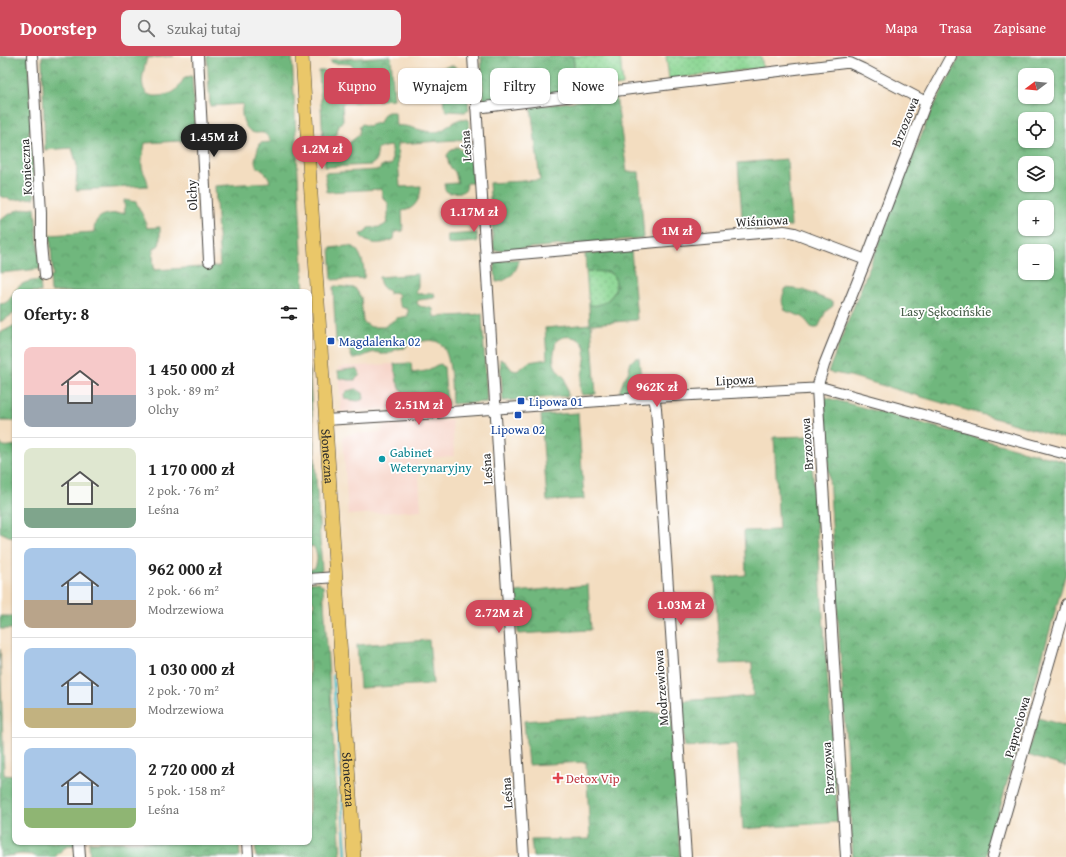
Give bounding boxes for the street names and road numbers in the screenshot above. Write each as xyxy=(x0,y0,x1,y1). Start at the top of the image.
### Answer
street label: Brzozowa xyxy=(886,93,924,150)
street label: Leśna xyxy=(455,129,477,162)
street label: Konieczna xyxy=(15,138,37,196)
street label: Olchy xyxy=(182,179,202,211)
street label: Wiśniowa xyxy=(735,210,790,232)
street label: Lipowa xyxy=(715,369,756,390)
street label: Brzozowa xyxy=(796,416,818,471)
street label: Słoneczna xyxy=(317,428,339,485)
street label: Leśna xyxy=(476,452,498,485)
street label: Modrzewiowa xyxy=(649,649,673,727)
street label: Paprociowa xyxy=(999,693,1035,760)
street label: Brzozowa xyxy=(817,740,839,795)
street label: Słoneczna xyxy=(338,751,360,808)
street label: Leśna xyxy=(496,776,518,809)

